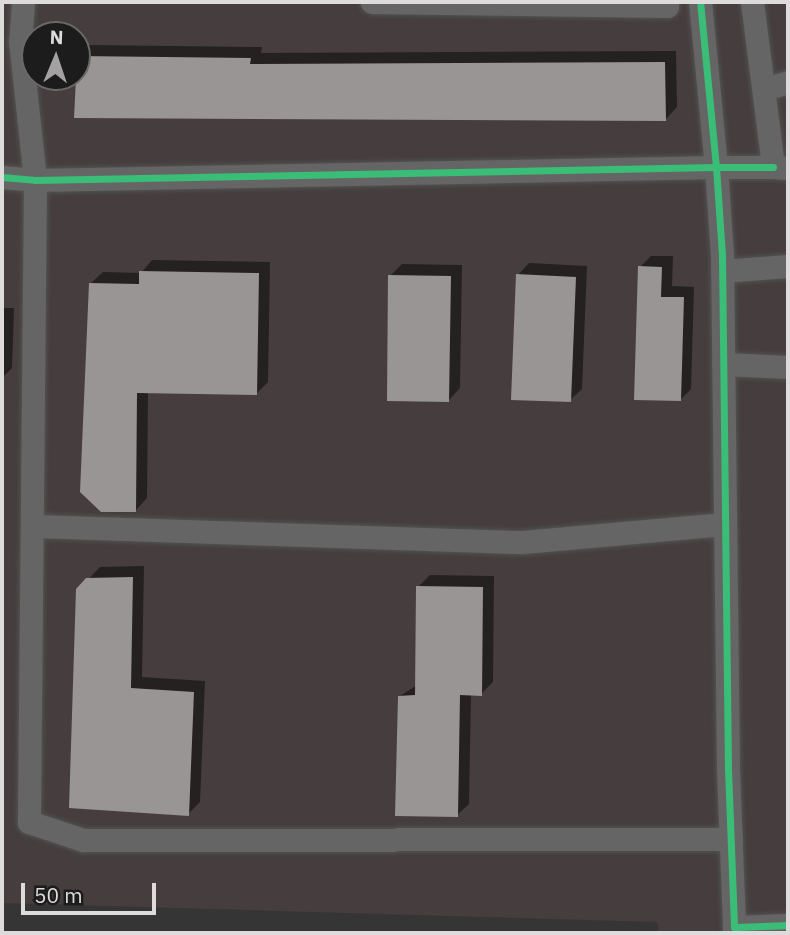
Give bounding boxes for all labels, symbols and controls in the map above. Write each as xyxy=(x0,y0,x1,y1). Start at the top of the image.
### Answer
north arrow xyxy=(21,21,91,91)
text: N xyxy=(49,25,64,49)
scale bar xyxy=(24,869,159,913)
text: 50 m xyxy=(34,881,83,909)

